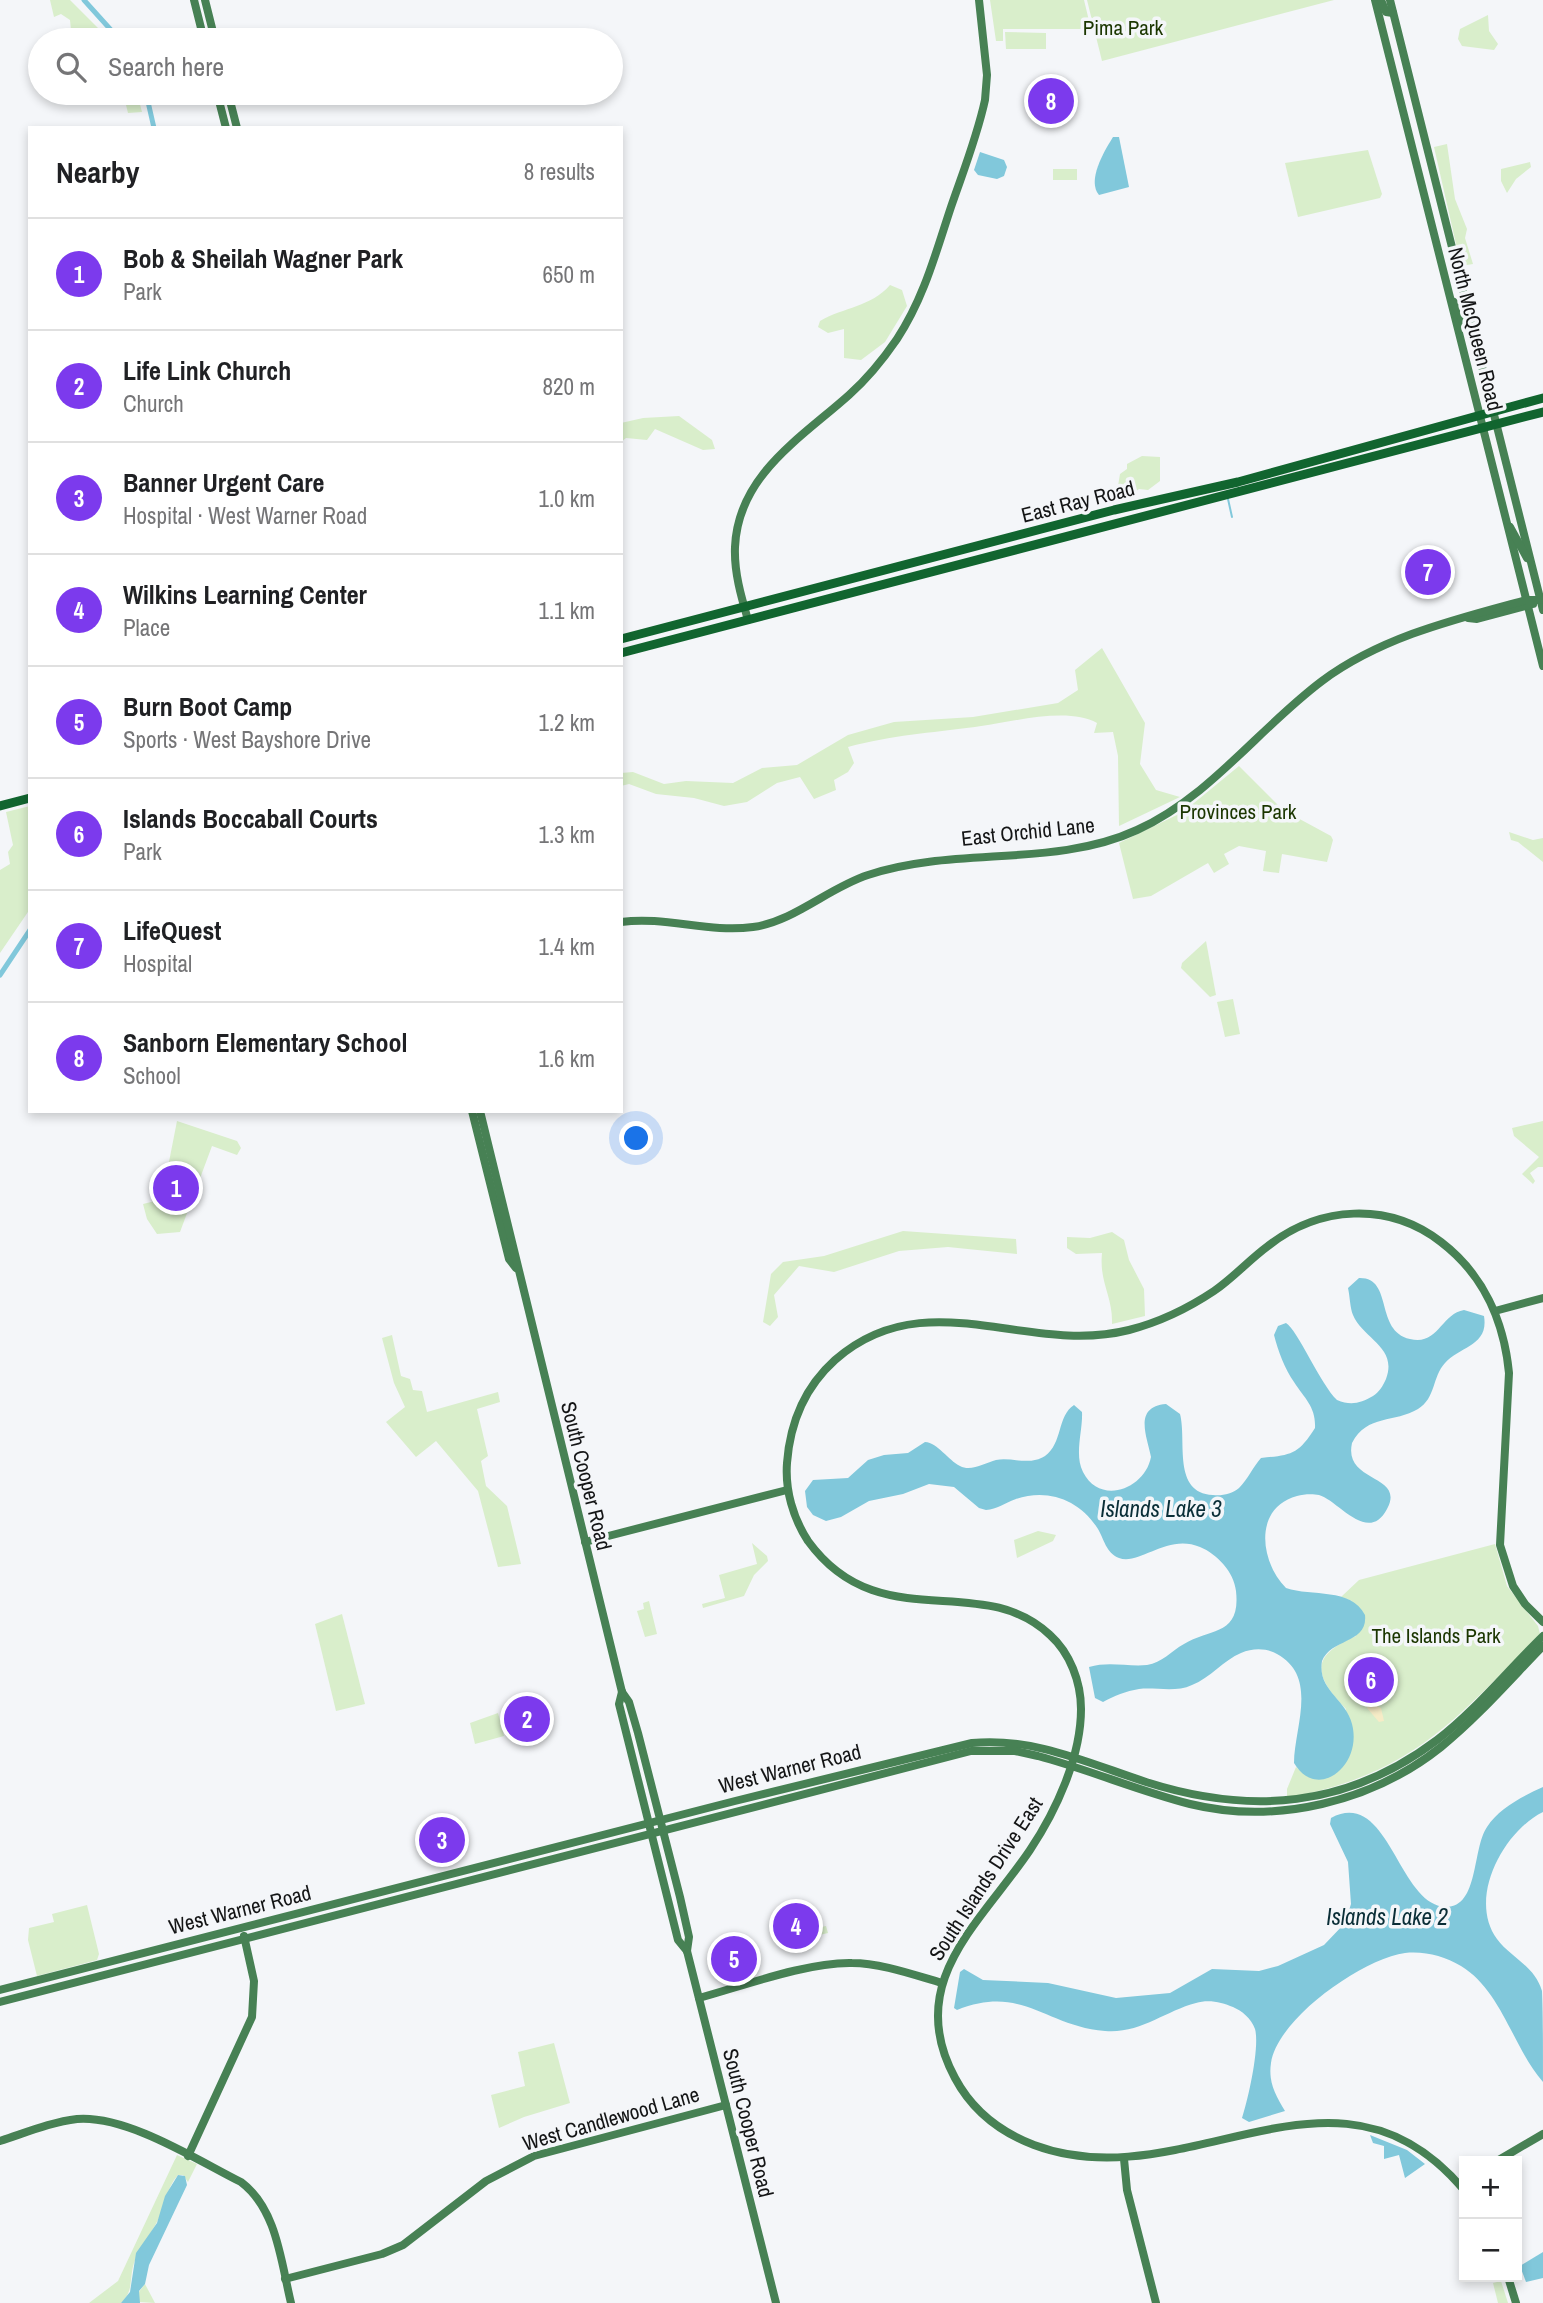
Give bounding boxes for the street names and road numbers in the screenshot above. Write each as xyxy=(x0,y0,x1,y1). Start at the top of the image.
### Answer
street label: North McQueen Road xyxy=(1441,244,1510,414)
street label: East Ray Road xyxy=(1018,473,1138,530)
street label: East Orchid Lane xyxy=(960,810,1096,853)
street label: South Cooper Road xyxy=(554,1399,619,1553)
street label: West Warner Road xyxy=(716,1737,864,1800)
street label: South Islands Drive East xyxy=(922,1791,1049,1966)
street label: West Warner Road xyxy=(166,1878,314,1941)
street label: South Cooper Road xyxy=(716,2046,781,2200)
street label: West Candlewood Lane xyxy=(519,2079,703,2158)

